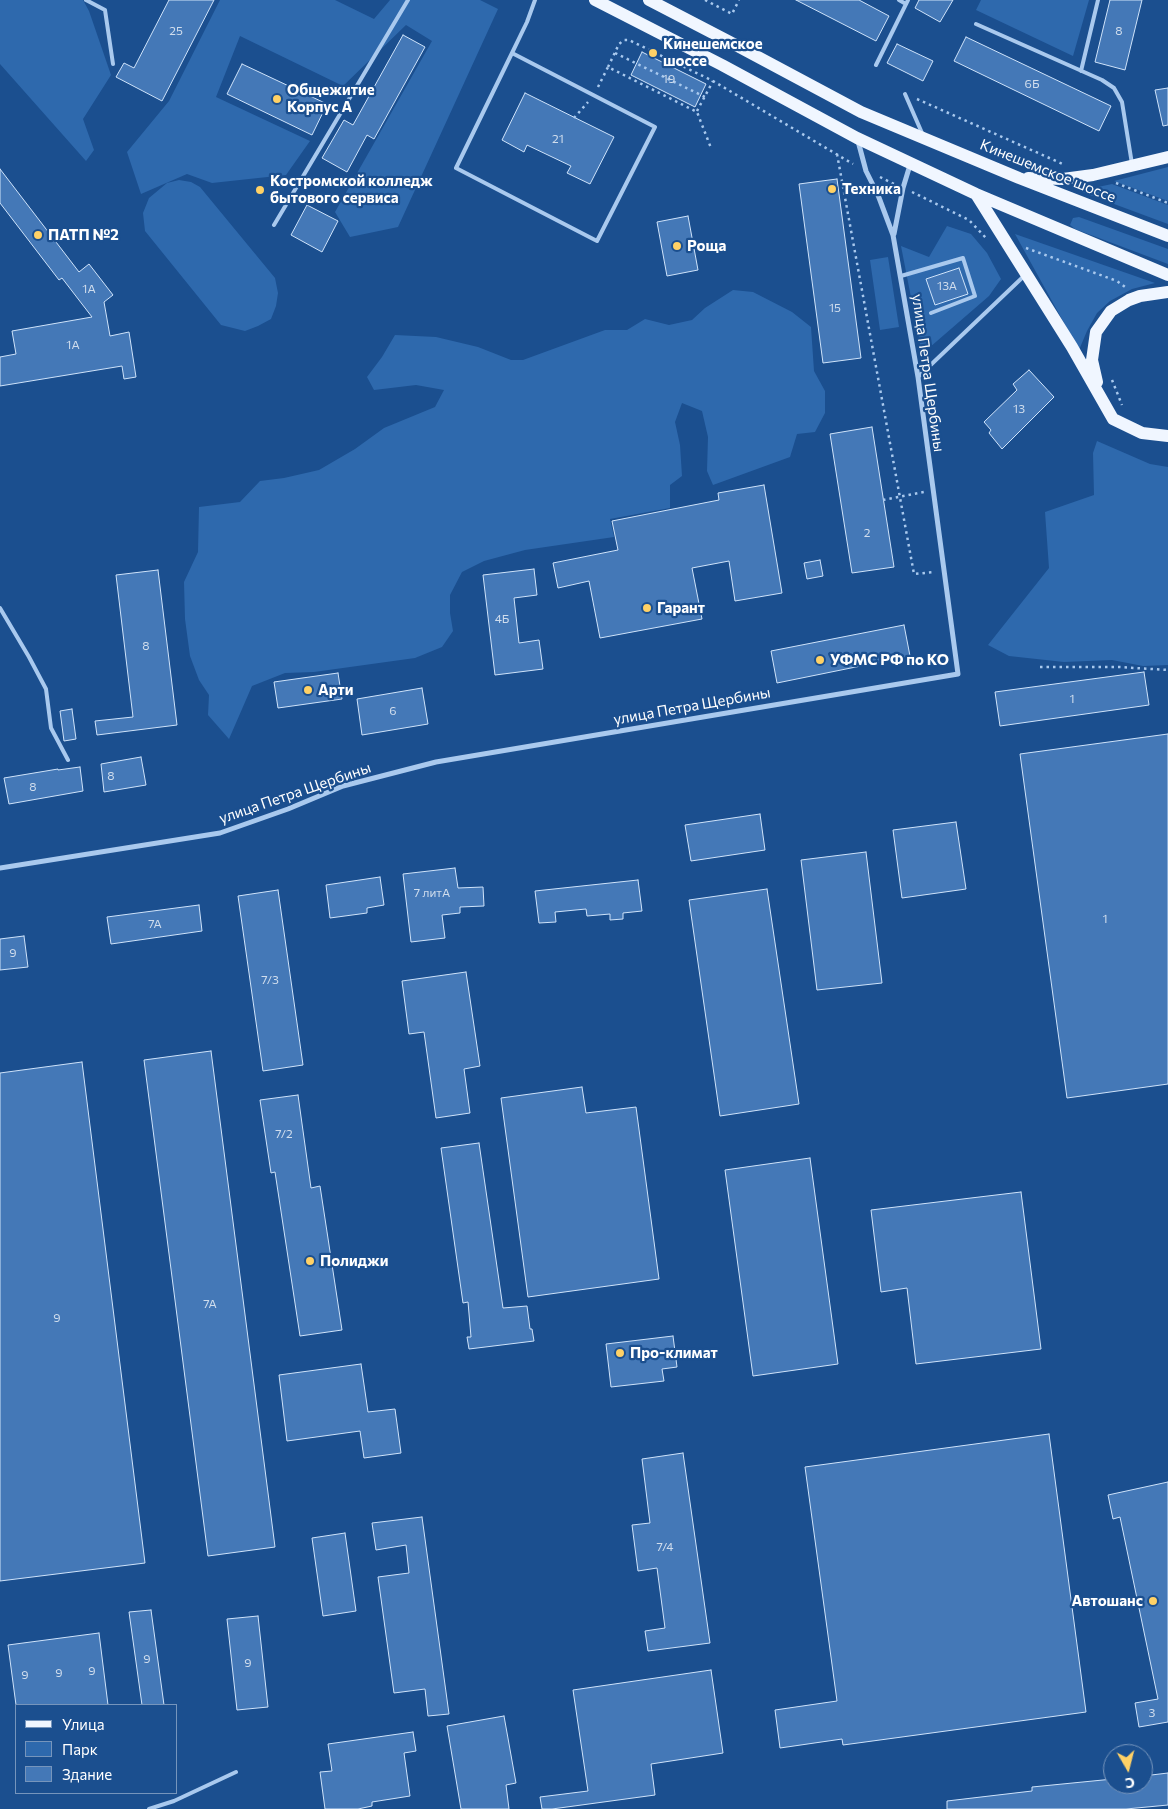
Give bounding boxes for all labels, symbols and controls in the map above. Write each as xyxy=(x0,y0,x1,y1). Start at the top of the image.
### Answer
house number: 25 xyxy=(169,24,183,38)
house number: 8 xyxy=(1115,24,1123,38)
place label: Кинешемское шоссе xyxy=(663,35,763,70)
marker: Кинешемское шоссе xyxy=(647,47,659,59)
house number: 19 xyxy=(663,72,675,86)
house number: 6Б xyxy=(1025,77,1039,91)
place label: Общежитие Корпус А xyxy=(287,81,375,116)
marker: Общежитие Корпус А xyxy=(271,93,283,105)
house number: 21 xyxy=(552,132,564,146)
street label: Кинешемское шоссе xyxy=(977,135,1119,207)
place label: Костромской колледж бытового сервиса xyxy=(270,172,433,207)
place label: Техника xyxy=(842,180,901,198)
marker: Техника xyxy=(826,183,838,195)
marker: Костромской колледж бытового сервиса xyxy=(254,184,266,196)
place label: ПАТП №2 xyxy=(48,226,119,244)
marker: ПАТП №2 xyxy=(32,229,44,241)
place label: Роща xyxy=(687,237,726,255)
marker: Роща xyxy=(671,240,683,252)
house number: 13А xyxy=(937,279,957,293)
house number: 1А xyxy=(82,282,96,296)
street label: улица Петра Щербины xyxy=(908,293,948,453)
house number: 15 xyxy=(829,301,841,315)
house number: 1А xyxy=(66,338,80,352)
house number: 13 xyxy=(1013,402,1025,416)
house number: 2 xyxy=(864,526,870,540)
place label: Гарант xyxy=(657,599,705,617)
marker: Гарант xyxy=(641,602,653,614)
house number: 4Б xyxy=(495,612,509,626)
house number: 8 xyxy=(142,639,150,653)
place label: УФМС РФ по КО xyxy=(830,651,949,669)
marker: УФМС РФ по КО xyxy=(814,654,826,666)
place label: Арти xyxy=(318,681,354,699)
street label: улица Петра Щербины xyxy=(612,683,772,729)
marker: Арти xyxy=(302,684,314,696)
house number: 1 xyxy=(1069,692,1075,706)
house number: 6 xyxy=(389,704,397,718)
street label: улица Петра Щербины xyxy=(217,759,373,827)
house number: 8 xyxy=(107,769,115,783)
house number: 8 xyxy=(29,780,37,794)
house number: 7 литА xyxy=(414,886,450,900)
house number: 1 xyxy=(1102,912,1108,926)
house number: 7А xyxy=(148,917,162,931)
house number: 9 xyxy=(9,946,17,960)
house number: 7/3 xyxy=(261,973,279,987)
house number: 7/2 xyxy=(275,1127,293,1141)
place label: Полиджи xyxy=(320,1252,388,1270)
marker: Полиджи xyxy=(304,1255,316,1267)
house number: 7А xyxy=(203,1297,217,1311)
house number: 9 xyxy=(53,1311,61,1325)
place label: Про-климат xyxy=(630,1344,718,1362)
marker: Про-климат xyxy=(614,1347,626,1359)
house number: 7/4 xyxy=(656,1540,674,1554)
place label: Автошанс xyxy=(1071,1592,1143,1610)
marker: Автошанс xyxy=(1147,1595,1159,1607)
house number: 9 xyxy=(143,1652,151,1666)
house number: 9 xyxy=(244,1656,252,1670)
house number: 9 xyxy=(88,1664,96,1678)
house number: 9 xyxy=(55,1666,63,1680)
house number: 9 xyxy=(21,1668,29,1682)
legend xyxy=(15,1704,178,1794)
house number: 3 xyxy=(1149,1706,1155,1720)
text: Улица xyxy=(62,1715,104,1733)
text: Парк xyxy=(62,1740,98,1758)
north arrow xyxy=(1103,1744,1153,1794)
text: Здание xyxy=(62,1765,112,1783)
text: С xyxy=(1124,1774,1136,1792)

